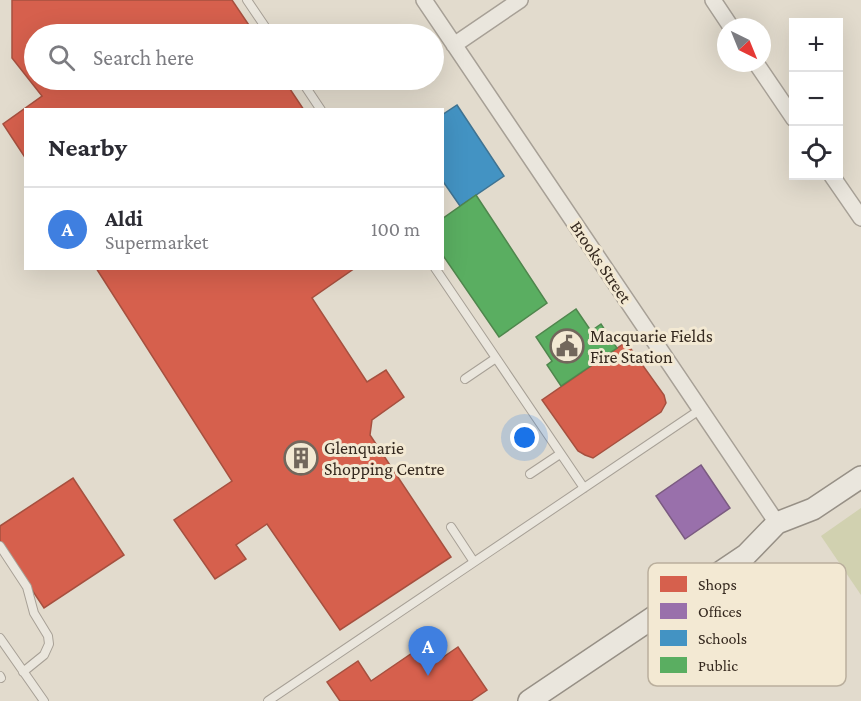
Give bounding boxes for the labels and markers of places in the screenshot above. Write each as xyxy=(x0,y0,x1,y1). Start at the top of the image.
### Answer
place label: Macquarie Fields Fire Station xyxy=(590,326,713,367)
public building icon: Macquarie Fields Fire Station xyxy=(549,328,585,364)
place label: Glenquarie Shopping Centre xyxy=(324,438,444,479)
building icon: Glenquarie Shopping Centre xyxy=(283,440,319,476)
pin: A xyxy=(408,626,448,676)

